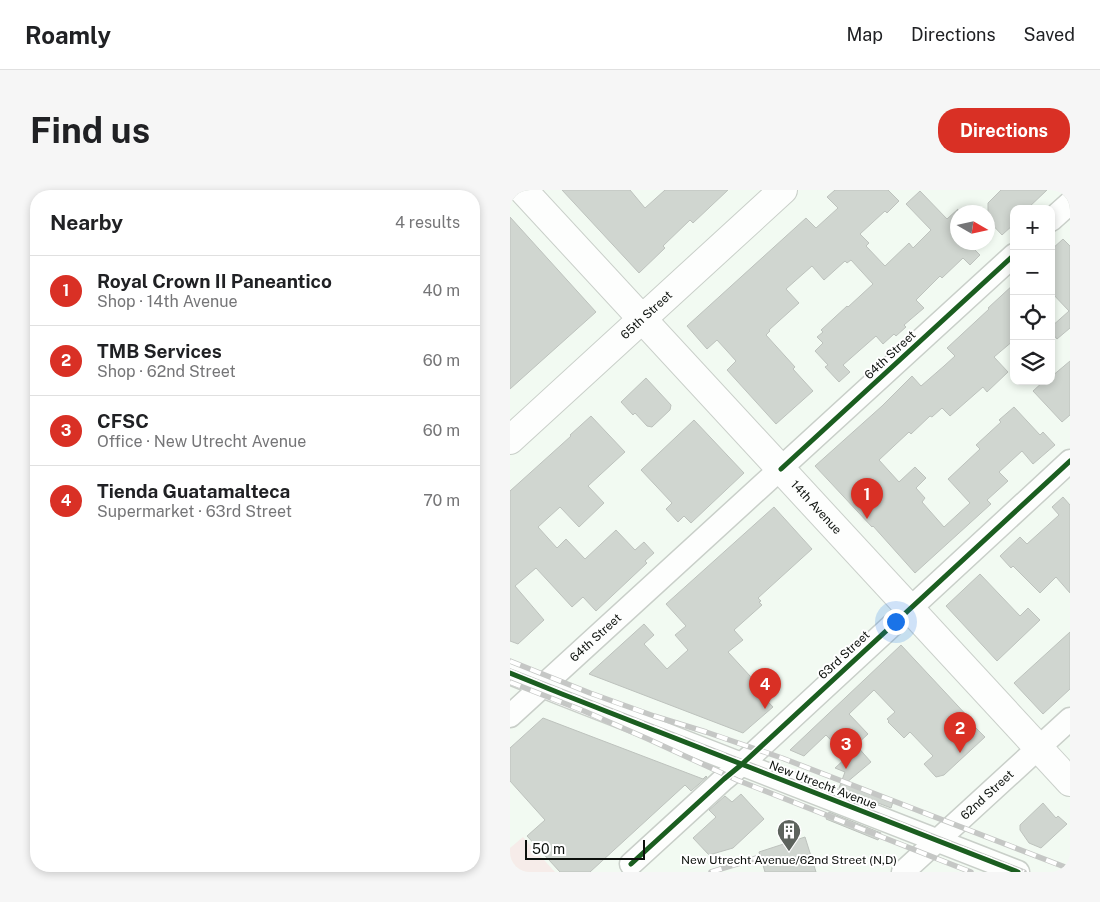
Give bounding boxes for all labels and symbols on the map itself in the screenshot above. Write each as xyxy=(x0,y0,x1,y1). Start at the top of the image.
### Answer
north arrow xyxy=(950,205,995,250)
street label: 65th Street xyxy=(618,288,675,342)
street label: 64th Street xyxy=(862,328,919,382)
street label: 14th Avenue xyxy=(788,477,845,537)
pin: 1 xyxy=(851,478,883,519)
your location xyxy=(883,609,909,635)
street label: 64th Street xyxy=(567,611,624,665)
street label: 63rd Street xyxy=(816,628,873,682)
pin: 4 xyxy=(749,668,781,709)
pin: 2 xyxy=(944,712,976,753)
pin: 3 xyxy=(830,728,862,769)
street label: New Utrecht Avenue xyxy=(767,758,879,812)
street label: 62nd Street xyxy=(958,767,1017,823)
building icon: New Utrecht Avenue/62nd Street (N,D) xyxy=(776,818,802,852)
scale bar xyxy=(525,837,645,860)
place label: New Utrecht Avenue/62nd Street (N,D) xyxy=(681,853,897,867)

